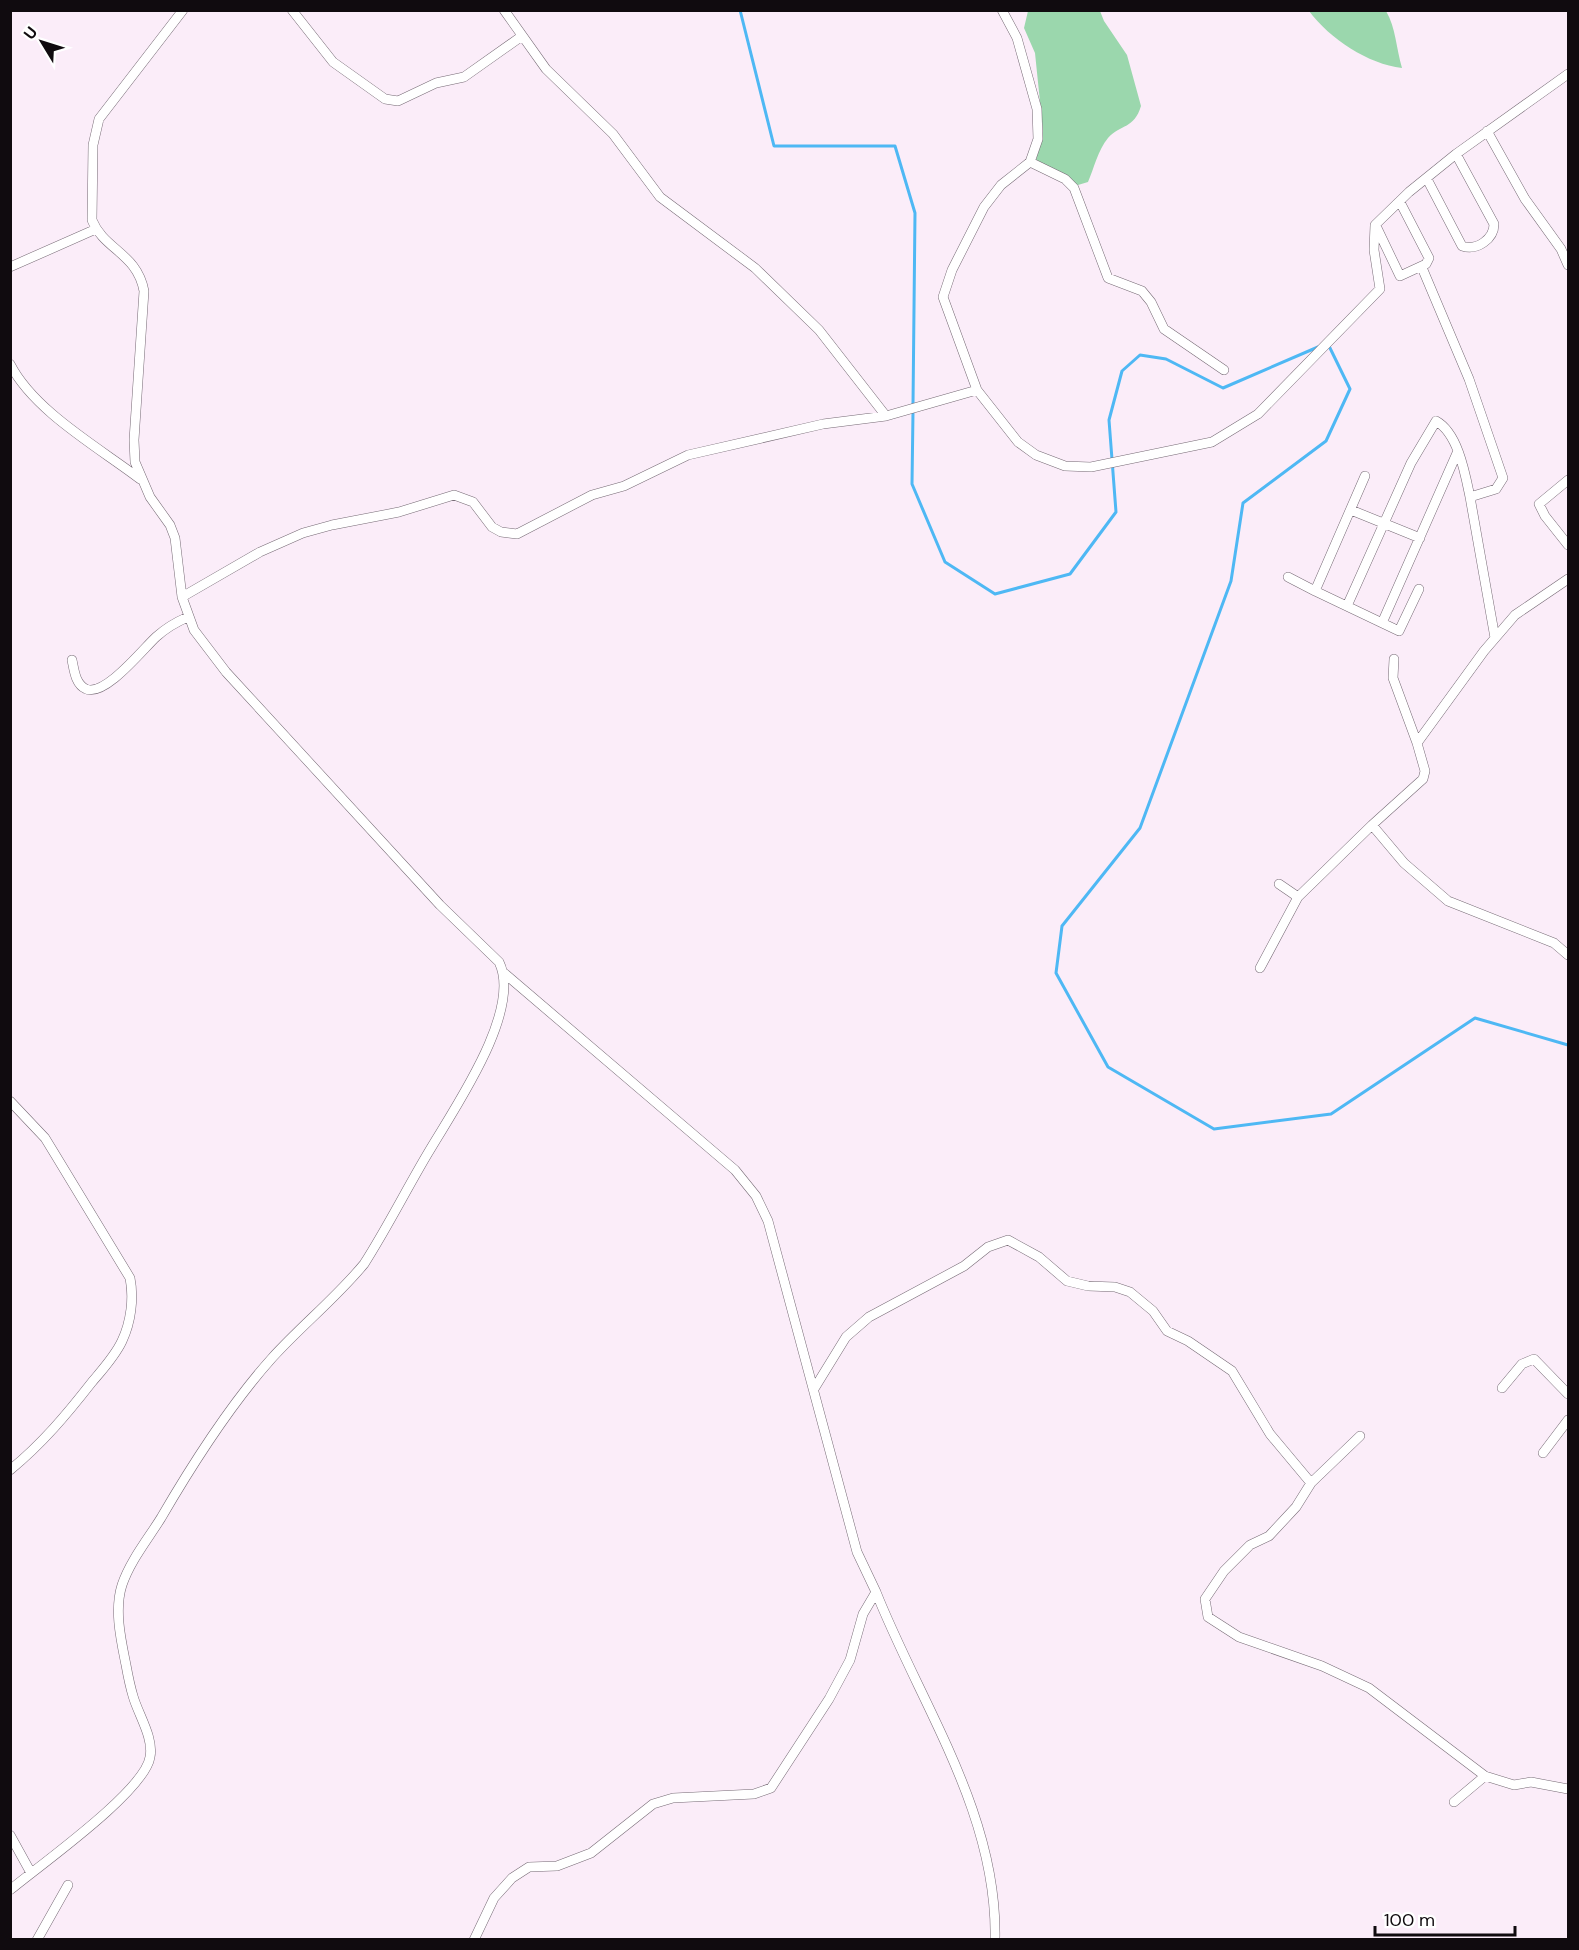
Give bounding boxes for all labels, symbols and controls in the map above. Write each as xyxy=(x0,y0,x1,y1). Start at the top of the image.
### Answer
north arrow xyxy=(12,12,72,72)
text: U xyxy=(19,22,42,44)
scale bar xyxy=(1375,1899,1514,1937)
text: 100 m xyxy=(1384,1908,1435,1932)

